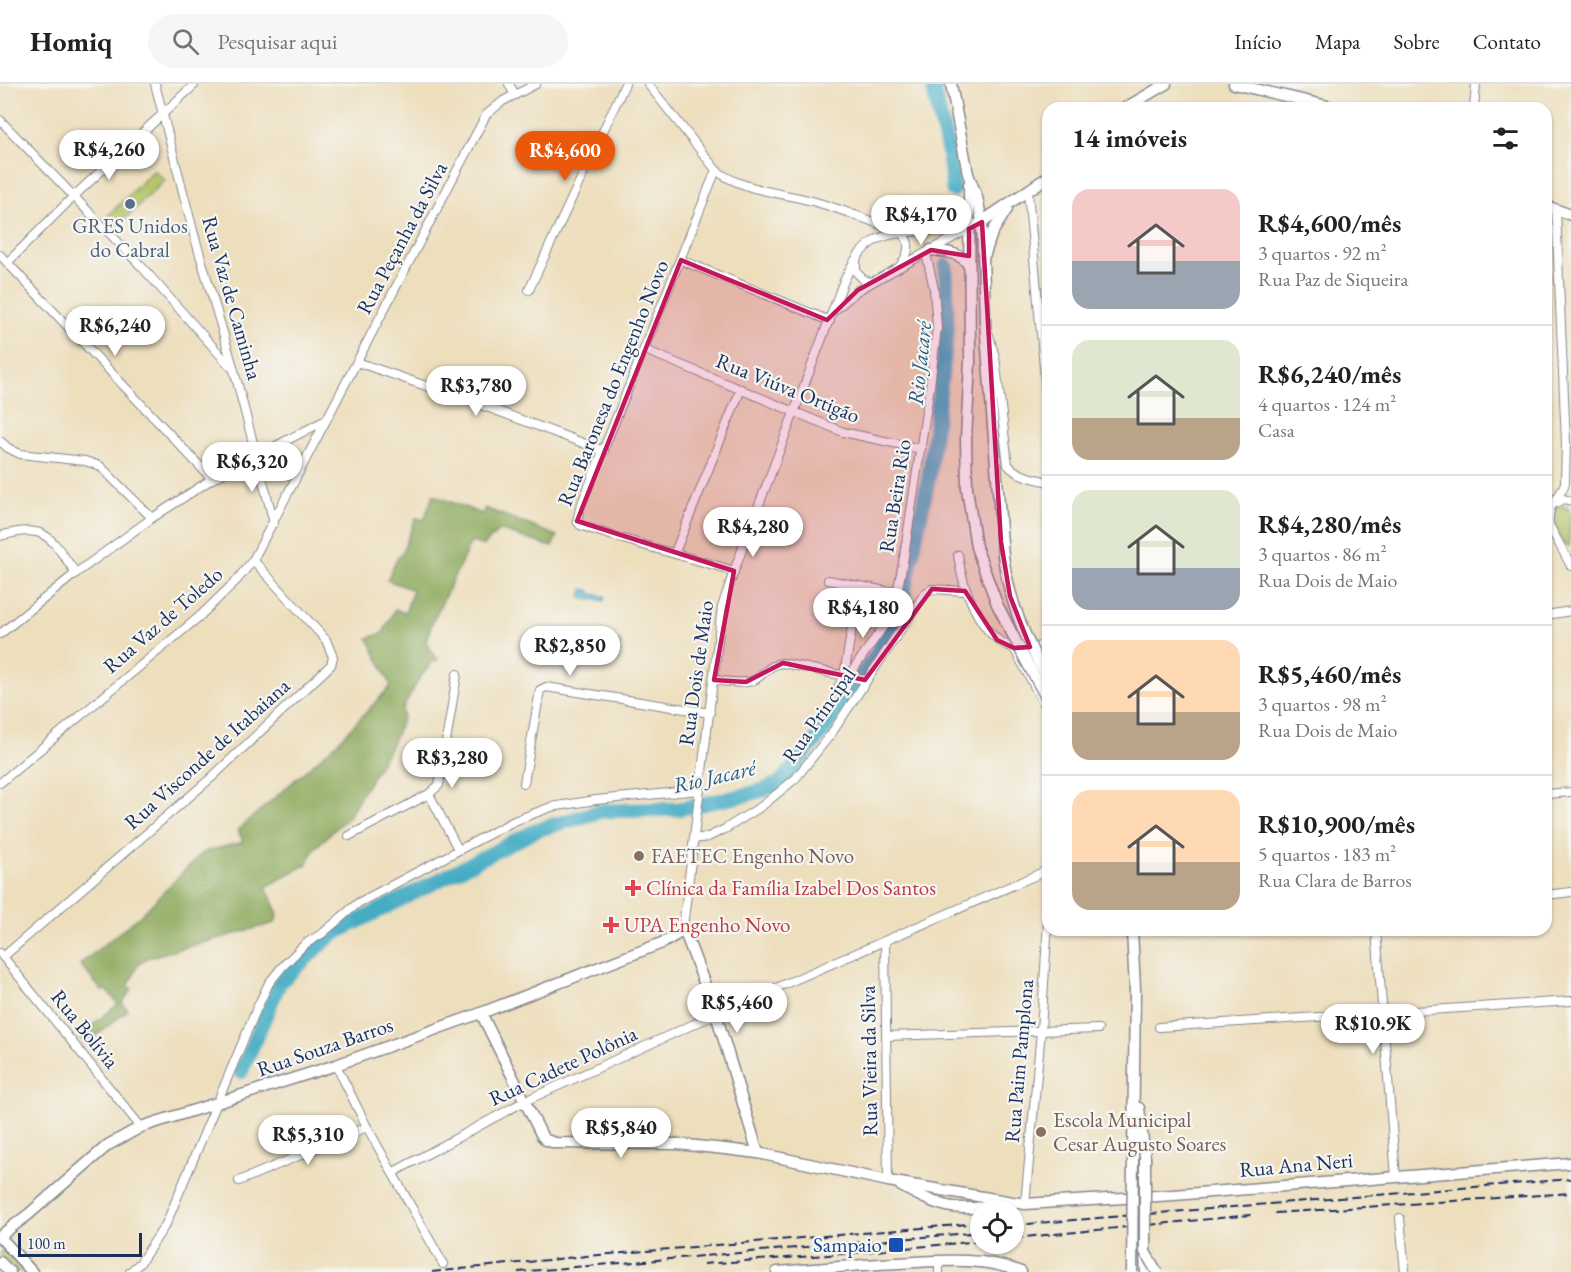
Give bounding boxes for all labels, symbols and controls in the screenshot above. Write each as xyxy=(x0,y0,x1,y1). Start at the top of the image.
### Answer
search box xyxy=(148,14,568,68)
text: Homiq xyxy=(30,23,112,59)
icon: search xyxy=(169,25,202,58)
text: Pesquisar aqui xyxy=(217,27,337,56)
text: Início xyxy=(1234,28,1282,55)
text: Mapa xyxy=(1315,28,1360,55)
text: Sobre xyxy=(1393,28,1440,55)
text: Contato xyxy=(1473,28,1541,55)
text: 14 imóveis xyxy=(1072,121,1187,155)
icon: filters xyxy=(1489,122,1522,155)
pin: R$4,260 xyxy=(54,130,164,181)
pin: R$4,600 xyxy=(510,131,620,182)
text: R$4,260 xyxy=(73,136,145,162)
text: R$4,600 xyxy=(529,137,601,163)
street label: Rua Peçanha da Silva xyxy=(350,156,453,319)
pin: R$4,170 xyxy=(866,195,976,246)
marker: GRES Unidos do Cabral xyxy=(123,197,137,211)
text: R$4,170 xyxy=(885,201,957,227)
text: R$4,600/mês xyxy=(1258,206,1401,240)
place label: GRES Unidos do Cabral xyxy=(72,212,188,263)
street label: Rua Vaz de Caminha xyxy=(196,213,269,383)
icon: home xyxy=(1120,213,1192,285)
text: 3 quartos · 92 m² xyxy=(1258,240,1387,266)
street label: Rua Baronesa do Engenho Novo xyxy=(551,256,674,510)
text: Rua Paz de Siqueira xyxy=(1258,266,1408,292)
pin: R$6,240 xyxy=(60,306,170,357)
text: R$6,240 xyxy=(79,312,151,338)
water label: Rio Jacaré xyxy=(901,317,939,406)
street label: Rua Viúva Ortigão xyxy=(712,346,864,429)
text: R$6,240/mês xyxy=(1258,357,1401,391)
icon: home xyxy=(1120,364,1192,436)
pin: R$3,780 xyxy=(421,366,531,417)
text: R$3,780 xyxy=(440,372,512,398)
text: 4 quartos · 124 m² xyxy=(1258,391,1396,417)
text: Casa xyxy=(1258,417,1295,443)
street label: Rua Beira Rio xyxy=(872,437,917,555)
pin: R$6,320 xyxy=(197,442,307,493)
text: R$6,320 xyxy=(216,448,288,474)
pin: R$4,280 xyxy=(698,507,808,558)
text: R$4,280/mês xyxy=(1258,507,1401,541)
text: R$4,280 xyxy=(717,513,789,539)
icon: home xyxy=(1120,514,1192,586)
text: 3 quartos · 86 m² xyxy=(1258,541,1387,567)
street label: Rua Vaz de Toledo xyxy=(97,560,228,679)
text: Rua Dois de Maio xyxy=(1258,567,1397,593)
pin: R$4,180 xyxy=(808,588,918,639)
text: R$4,180 xyxy=(827,594,899,620)
street label: Rua Dois de Maio xyxy=(672,599,719,747)
pin: R$2,850 xyxy=(515,626,625,677)
text: R$2,850 xyxy=(534,632,606,658)
text: R$5,460/mês xyxy=(1258,657,1401,691)
street label: Rua Principal xyxy=(776,661,862,768)
icon: home xyxy=(1120,664,1192,736)
street label: Rua Visconde de Itabaiana xyxy=(118,672,296,835)
text: 3 quartos · 98 m² xyxy=(1258,691,1387,717)
text: Rua Dois de Maio xyxy=(1258,717,1397,743)
pin: R$3,280 xyxy=(397,738,507,789)
text: R$3,280 xyxy=(416,744,488,770)
water label: Rio Jacaré xyxy=(670,752,761,800)
text: R$10,900/mês xyxy=(1258,807,1415,841)
icon: home xyxy=(1120,814,1192,886)
text: 5 quartos · 183 m² xyxy=(1258,841,1396,867)
place label: FAETEC Engenho Novo xyxy=(651,842,854,869)
marker: FAETEC Engenho Novo xyxy=(632,849,646,863)
text: Rua Clara de Barros xyxy=(1258,867,1412,893)
place label: Clínica da Família Izabel Dos Santos xyxy=(646,874,936,901)
marker: Clínica da Família Izabel Dos Santos xyxy=(624,879,642,897)
place label: UPA Engenho Novo xyxy=(624,911,790,938)
marker: UPA Engenho Novo xyxy=(602,916,620,934)
street label: Rua Paim Pamplona xyxy=(998,977,1039,1144)
pin: R$5,460 xyxy=(682,983,792,1034)
street label: Rua Bolívia xyxy=(45,984,126,1074)
street label: Rua Vieira da Silva xyxy=(854,985,883,1137)
text: R$5,460 xyxy=(701,989,773,1015)
pin: R$10.9K xyxy=(1318,1004,1428,1055)
text: R$10.9K xyxy=(1335,1010,1411,1036)
street label: Rua Souza Barros xyxy=(253,1011,397,1082)
street label: Rua Cadete Polônia xyxy=(484,1019,642,1112)
place label: Escola Municipal Cesar Augusto Soares xyxy=(1053,1106,1227,1157)
pin: R$5,840 xyxy=(566,1108,676,1159)
text: R$5,840 xyxy=(585,1114,657,1140)
pin: R$5,310 xyxy=(253,1115,363,1166)
text: R$5,310 xyxy=(272,1121,344,1147)
marker: Escola Municipal Cesar Augusto Soares xyxy=(1034,1125,1048,1139)
street label: Rua Ana Neri xyxy=(1238,1146,1354,1183)
map controls xyxy=(970,1200,1024,1254)
button: locate xyxy=(970,1200,1024,1254)
scale bar xyxy=(18,1230,142,1258)
place label: Sampaio xyxy=(813,1231,882,1258)
text: 100 m xyxy=(27,1233,66,1254)
marker: Sampaio xyxy=(887,1236,905,1254)

